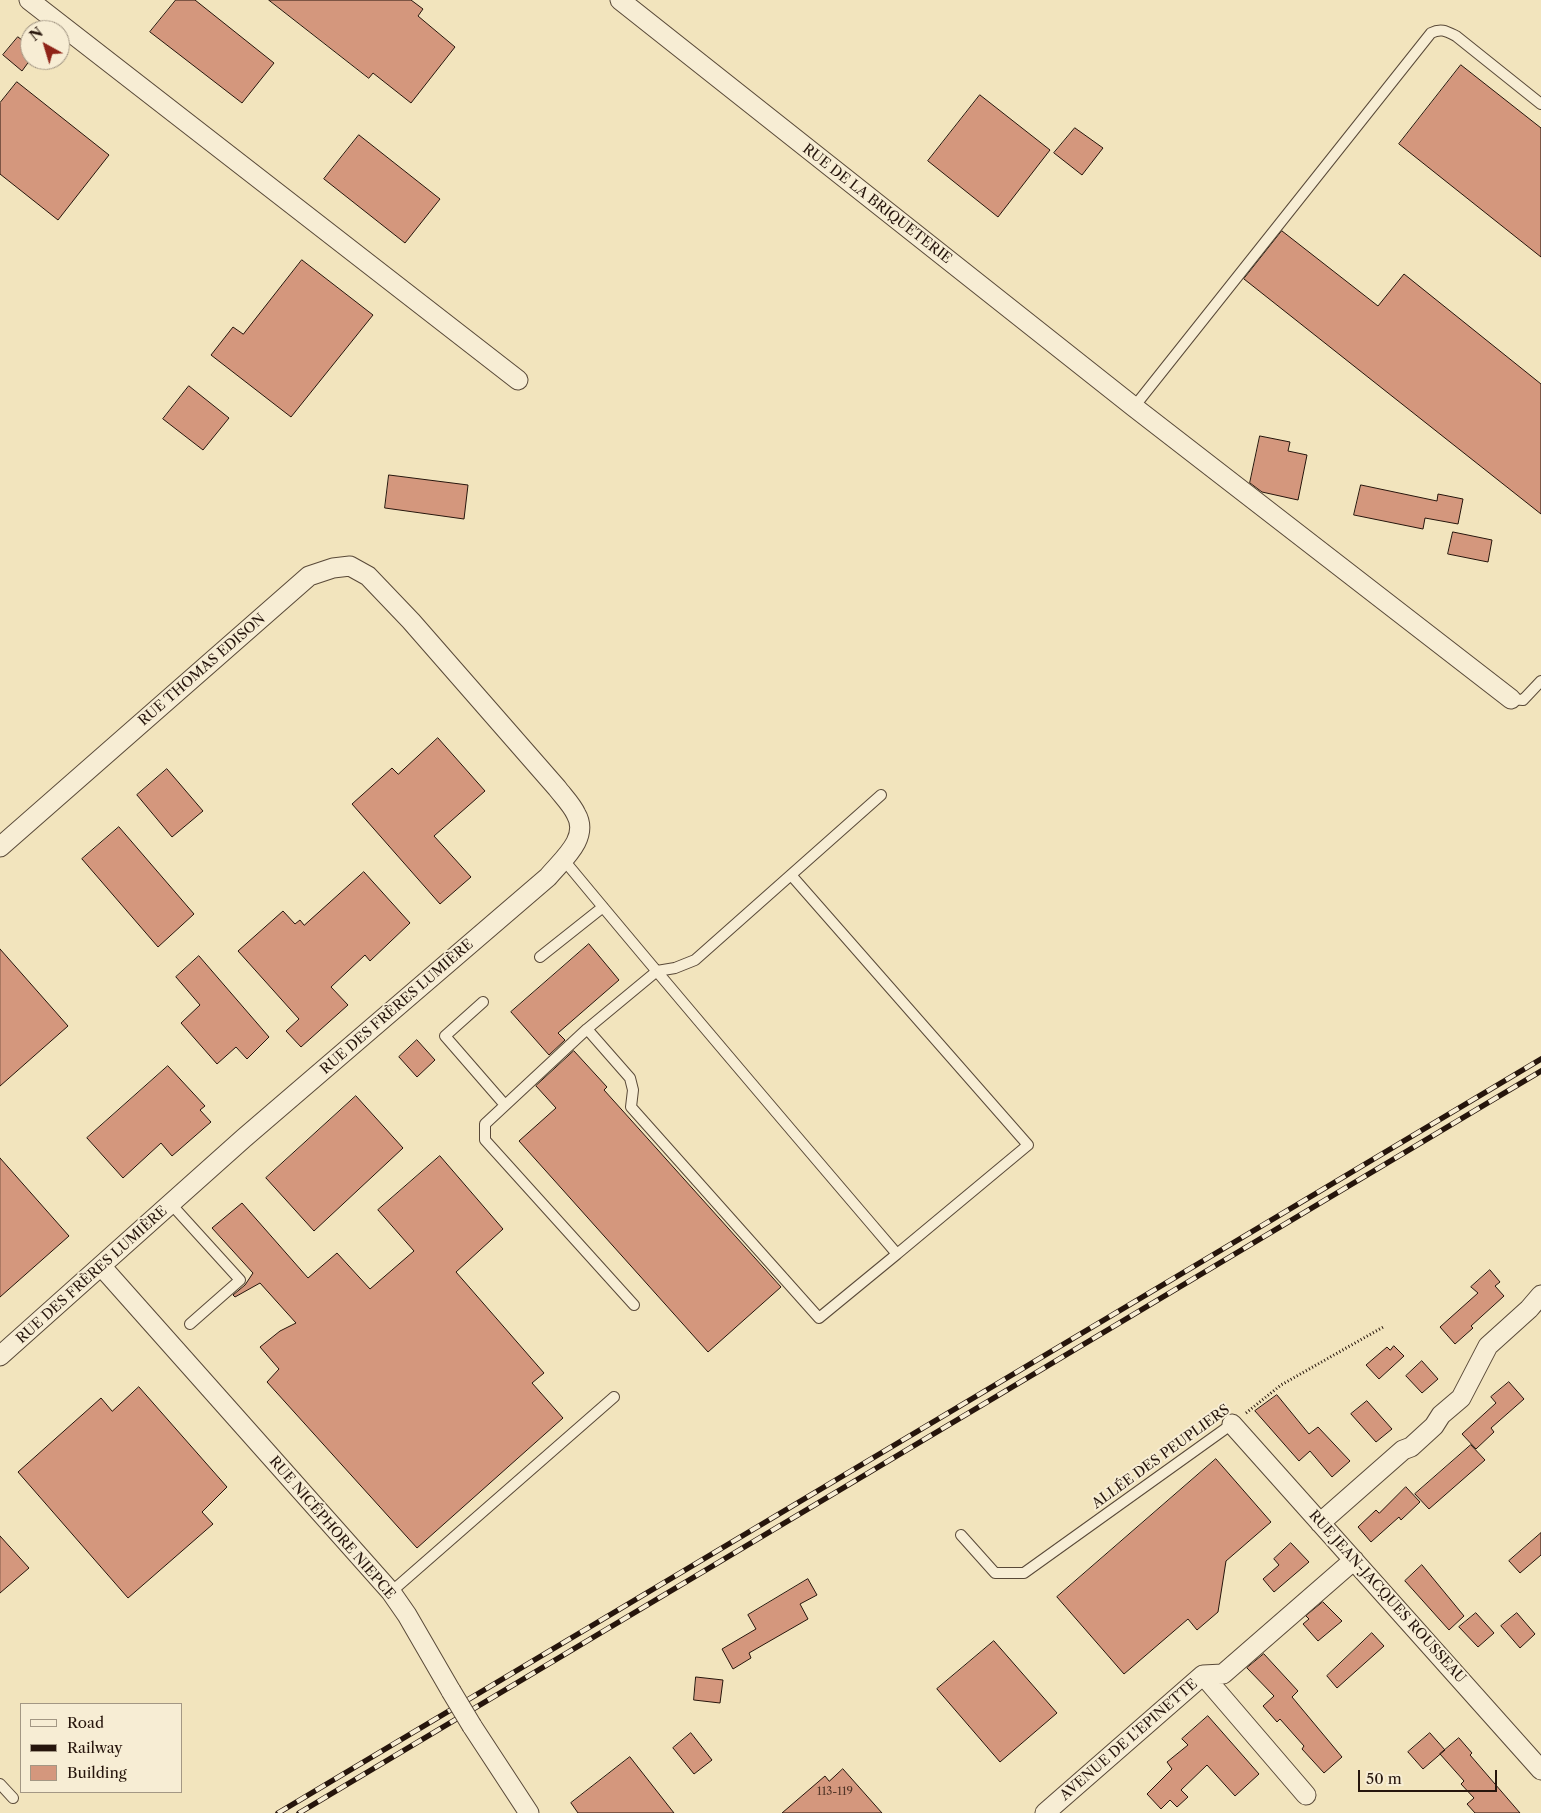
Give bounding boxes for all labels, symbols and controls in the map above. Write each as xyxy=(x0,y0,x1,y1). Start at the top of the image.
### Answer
north arrow xyxy=(20,20,70,70)
text: N xyxy=(26,23,47,45)
street label: RUE DE LA BRIQUETERIE xyxy=(799,141,955,267)
street label: RUE THOMAS EDISON xyxy=(135,610,269,730)
street label: RUE DES FRÈRES LUMIÈRE xyxy=(317,936,477,1078)
street label: RUE DES FRÈRES LUMIÈRE xyxy=(13,1203,171,1347)
street label: ALLÉE DES PEUPLIERS xyxy=(1089,1401,1233,1513)
street label: RUE NICÉPHORE NIEPCE xyxy=(265,1453,399,1603)
street label: RUE JEAN-JACQUES ROUSSEAU xyxy=(1305,1507,1469,1687)
street label: AVENUE DE L'EPINETTE xyxy=(1057,1676,1201,1804)
legend xyxy=(20,1703,182,1793)
text: Road xyxy=(67,1713,104,1732)
text: Railway xyxy=(67,1738,123,1757)
scale bar xyxy=(1361,1760,1500,1792)
text: Building xyxy=(67,1763,127,1782)
text: 50 m xyxy=(1366,1769,1402,1788)
house number: 113-119 xyxy=(817,1785,853,1799)

